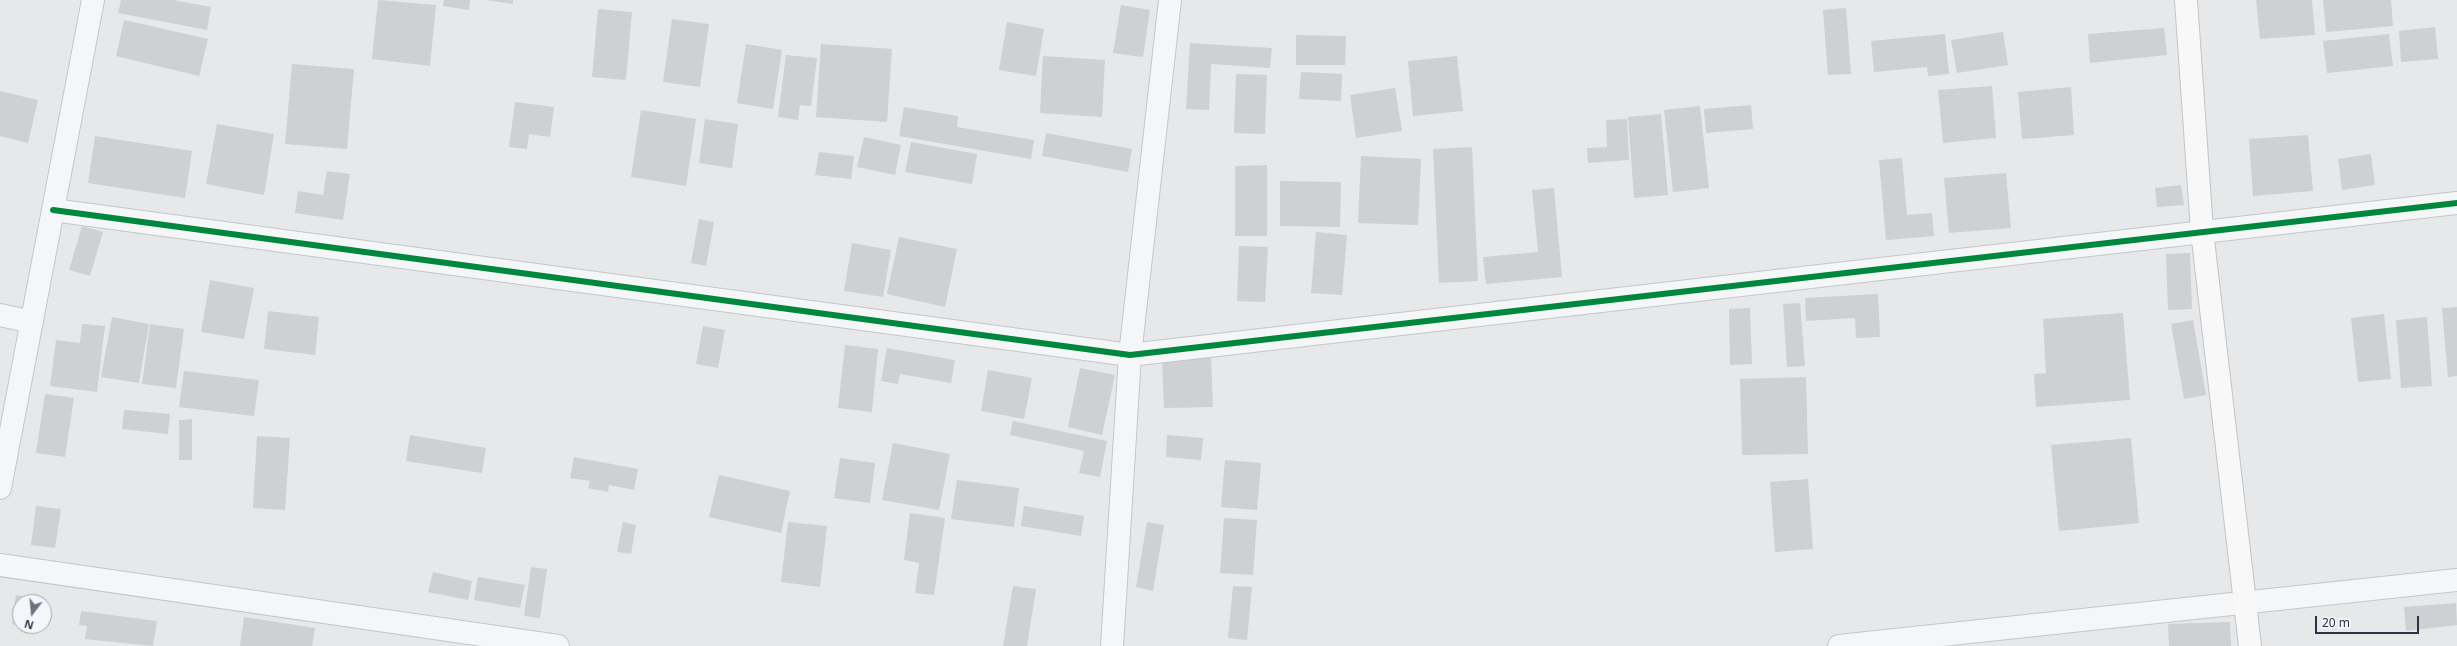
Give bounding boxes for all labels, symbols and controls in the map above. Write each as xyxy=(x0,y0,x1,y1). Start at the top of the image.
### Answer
north arrow xyxy=(12,594,52,634)
scale bar xyxy=(2317,608,2421,634)
text: 20 m xyxy=(2322,614,2350,631)
text: N xyxy=(22,617,35,634)

